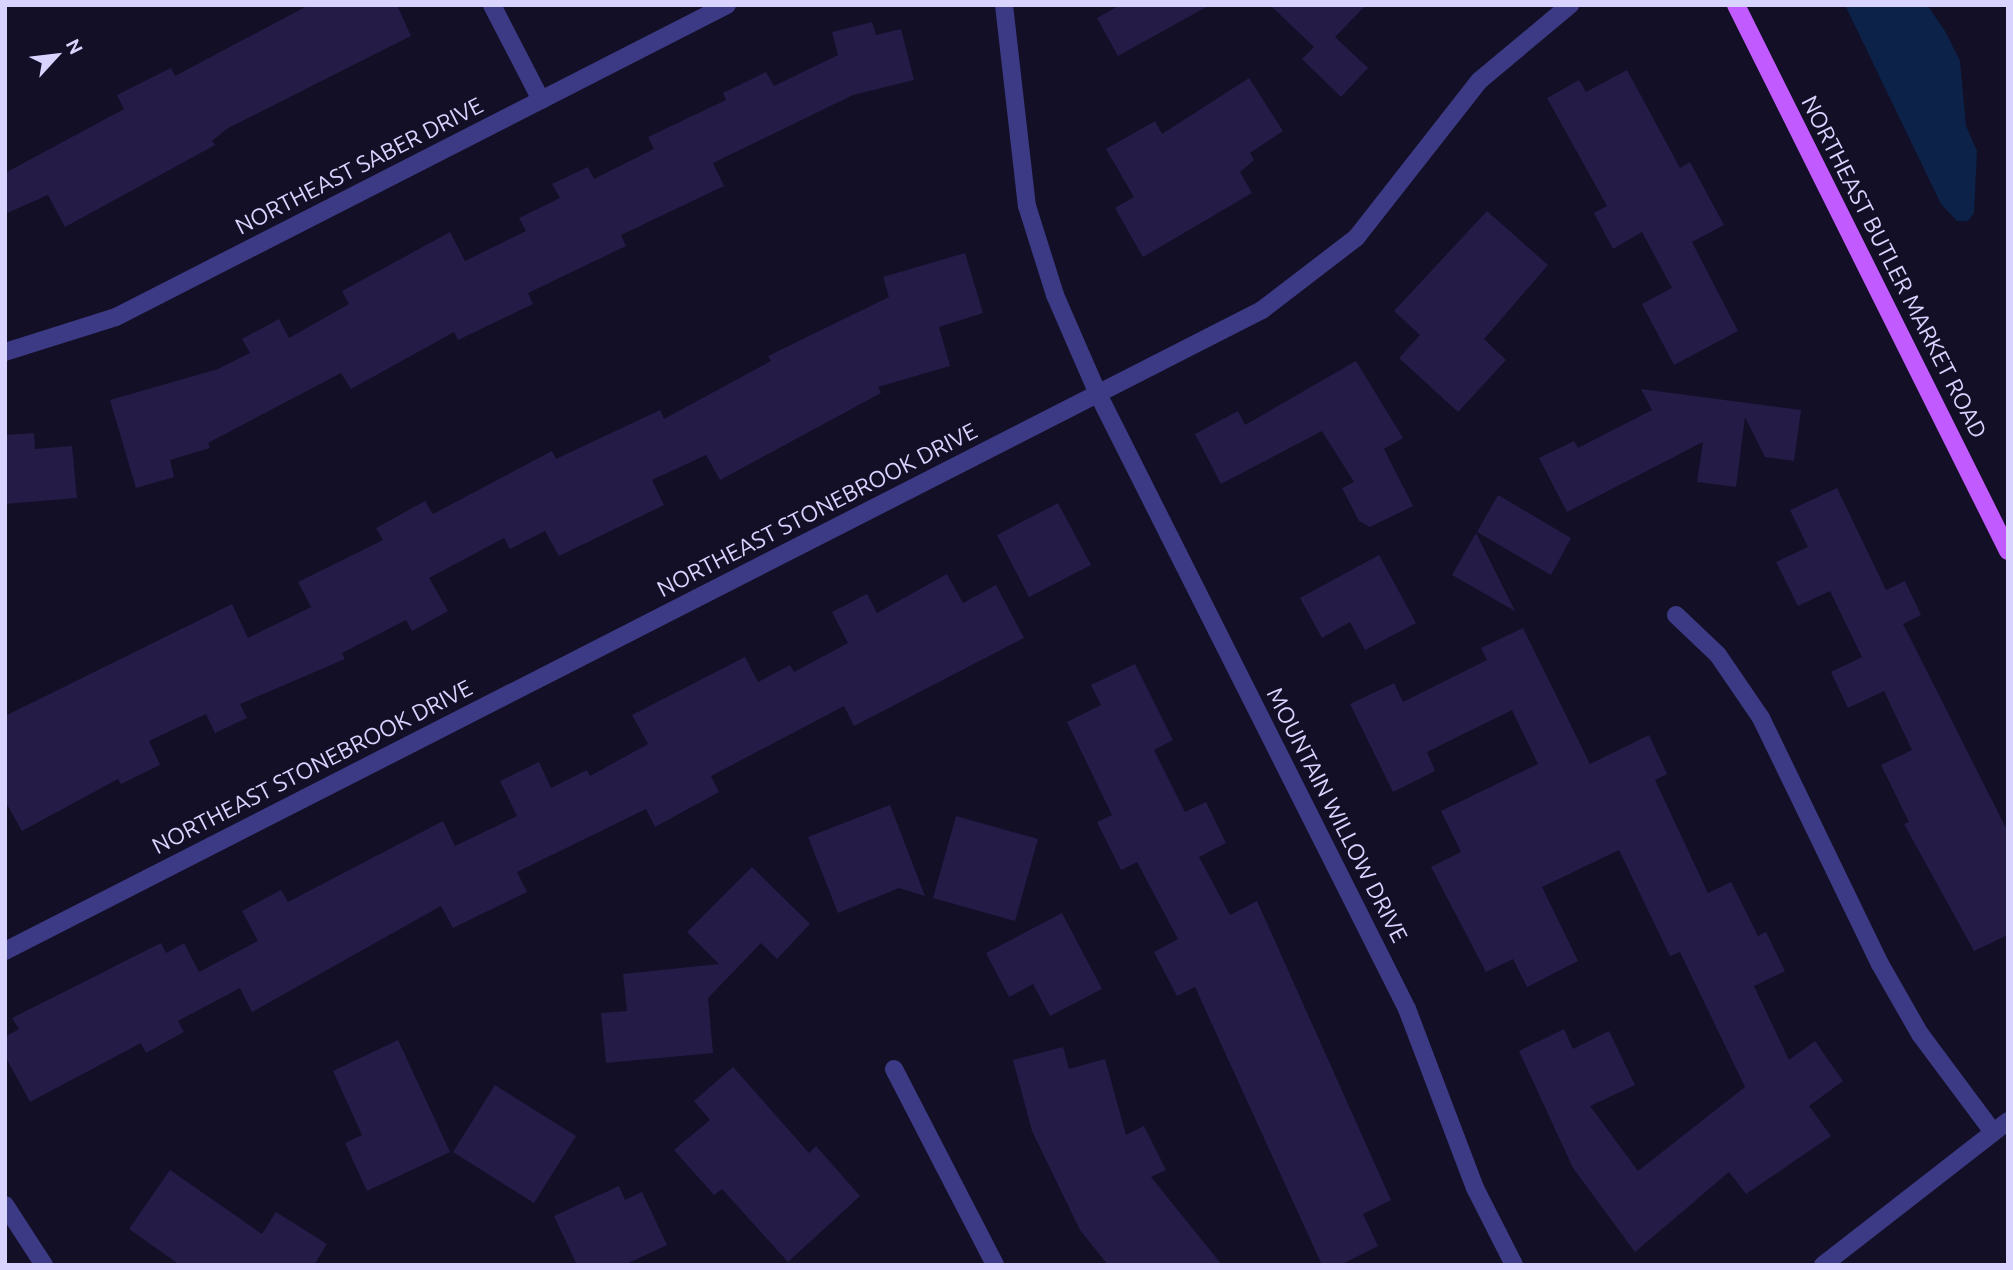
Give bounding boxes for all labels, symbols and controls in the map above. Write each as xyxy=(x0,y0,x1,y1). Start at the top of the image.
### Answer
north arrow xyxy=(21,21,91,91)
text: N xyxy=(62,35,88,58)
street label: NORTHEAST SABER DRIVE xyxy=(231,91,487,241)
street label: NORTHEAST BUTLER MARKET ROAD xyxy=(1795,91,1993,443)
street label: NORTHEAST STONEBROOK DRIVE xyxy=(652,417,982,603)
street label: NORTHEAST STONEBROOK DRIVE xyxy=(147,674,477,860)
street label: MOUNTAIN WILLOW DRIVE xyxy=(1261,683,1413,947)

